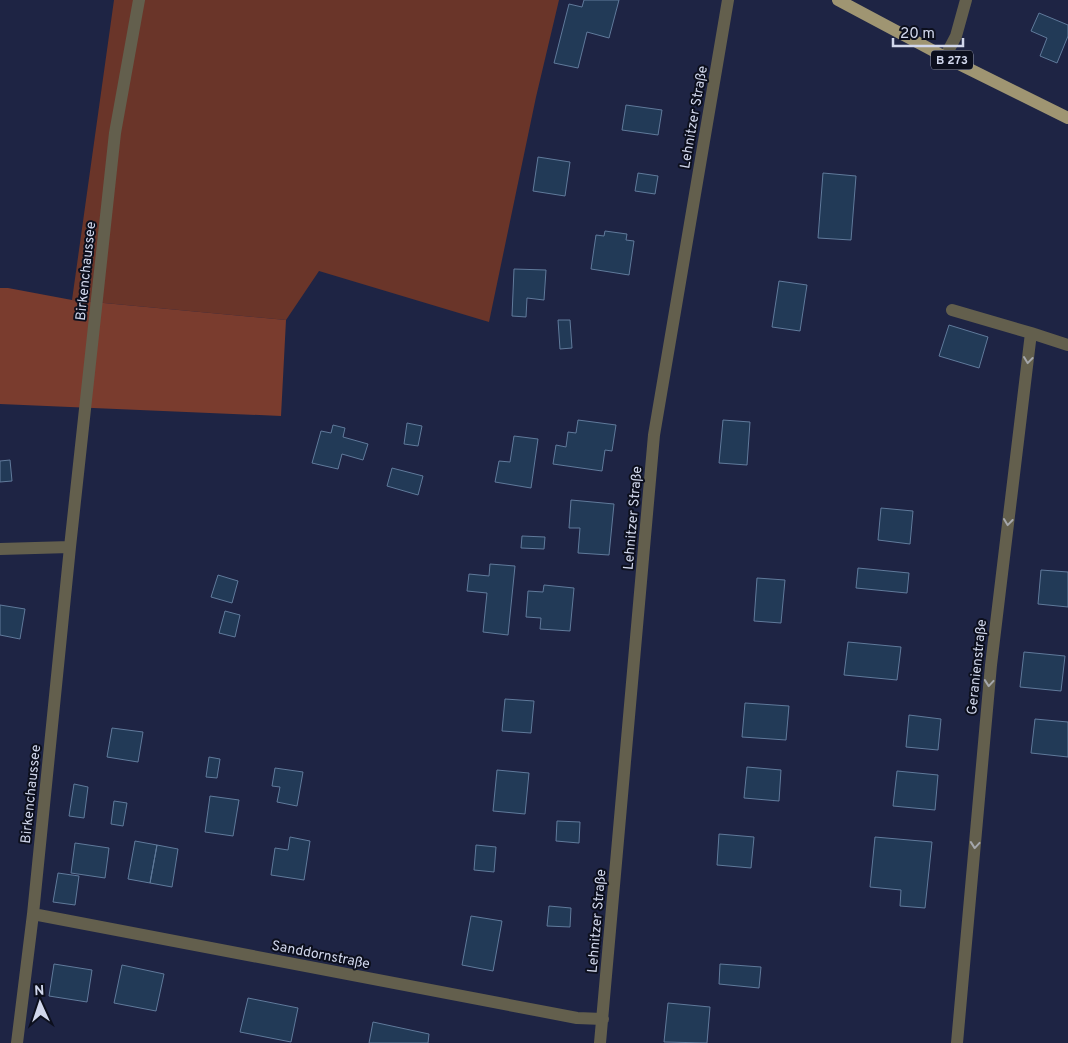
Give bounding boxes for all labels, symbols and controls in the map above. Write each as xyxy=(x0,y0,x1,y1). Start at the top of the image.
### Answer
scale bar xyxy=(893,15,963,47)
text: 20 m xyxy=(900,25,935,44)
road number: B 273 xyxy=(931,50,973,70)
street label: Lehnitzer Straße xyxy=(677,65,712,170)
street label: Birkenchaussee xyxy=(73,221,100,321)
one-way arrow xyxy=(1023,357,1034,365)
street label: Lehnitzer Straße xyxy=(620,466,647,571)
one-way arrow xyxy=(1003,518,1014,526)
street label: Geranienstraße xyxy=(964,619,991,716)
one-way arrow xyxy=(984,679,995,687)
street label: Birkenchaussee xyxy=(18,744,45,844)
one-way arrow xyxy=(970,841,981,849)
street label: Lehnitzer Straße xyxy=(584,869,611,974)
street label: Sanddornstraße xyxy=(270,938,371,973)
north arrow xyxy=(15,978,65,1028)
text: N xyxy=(34,983,45,1000)

